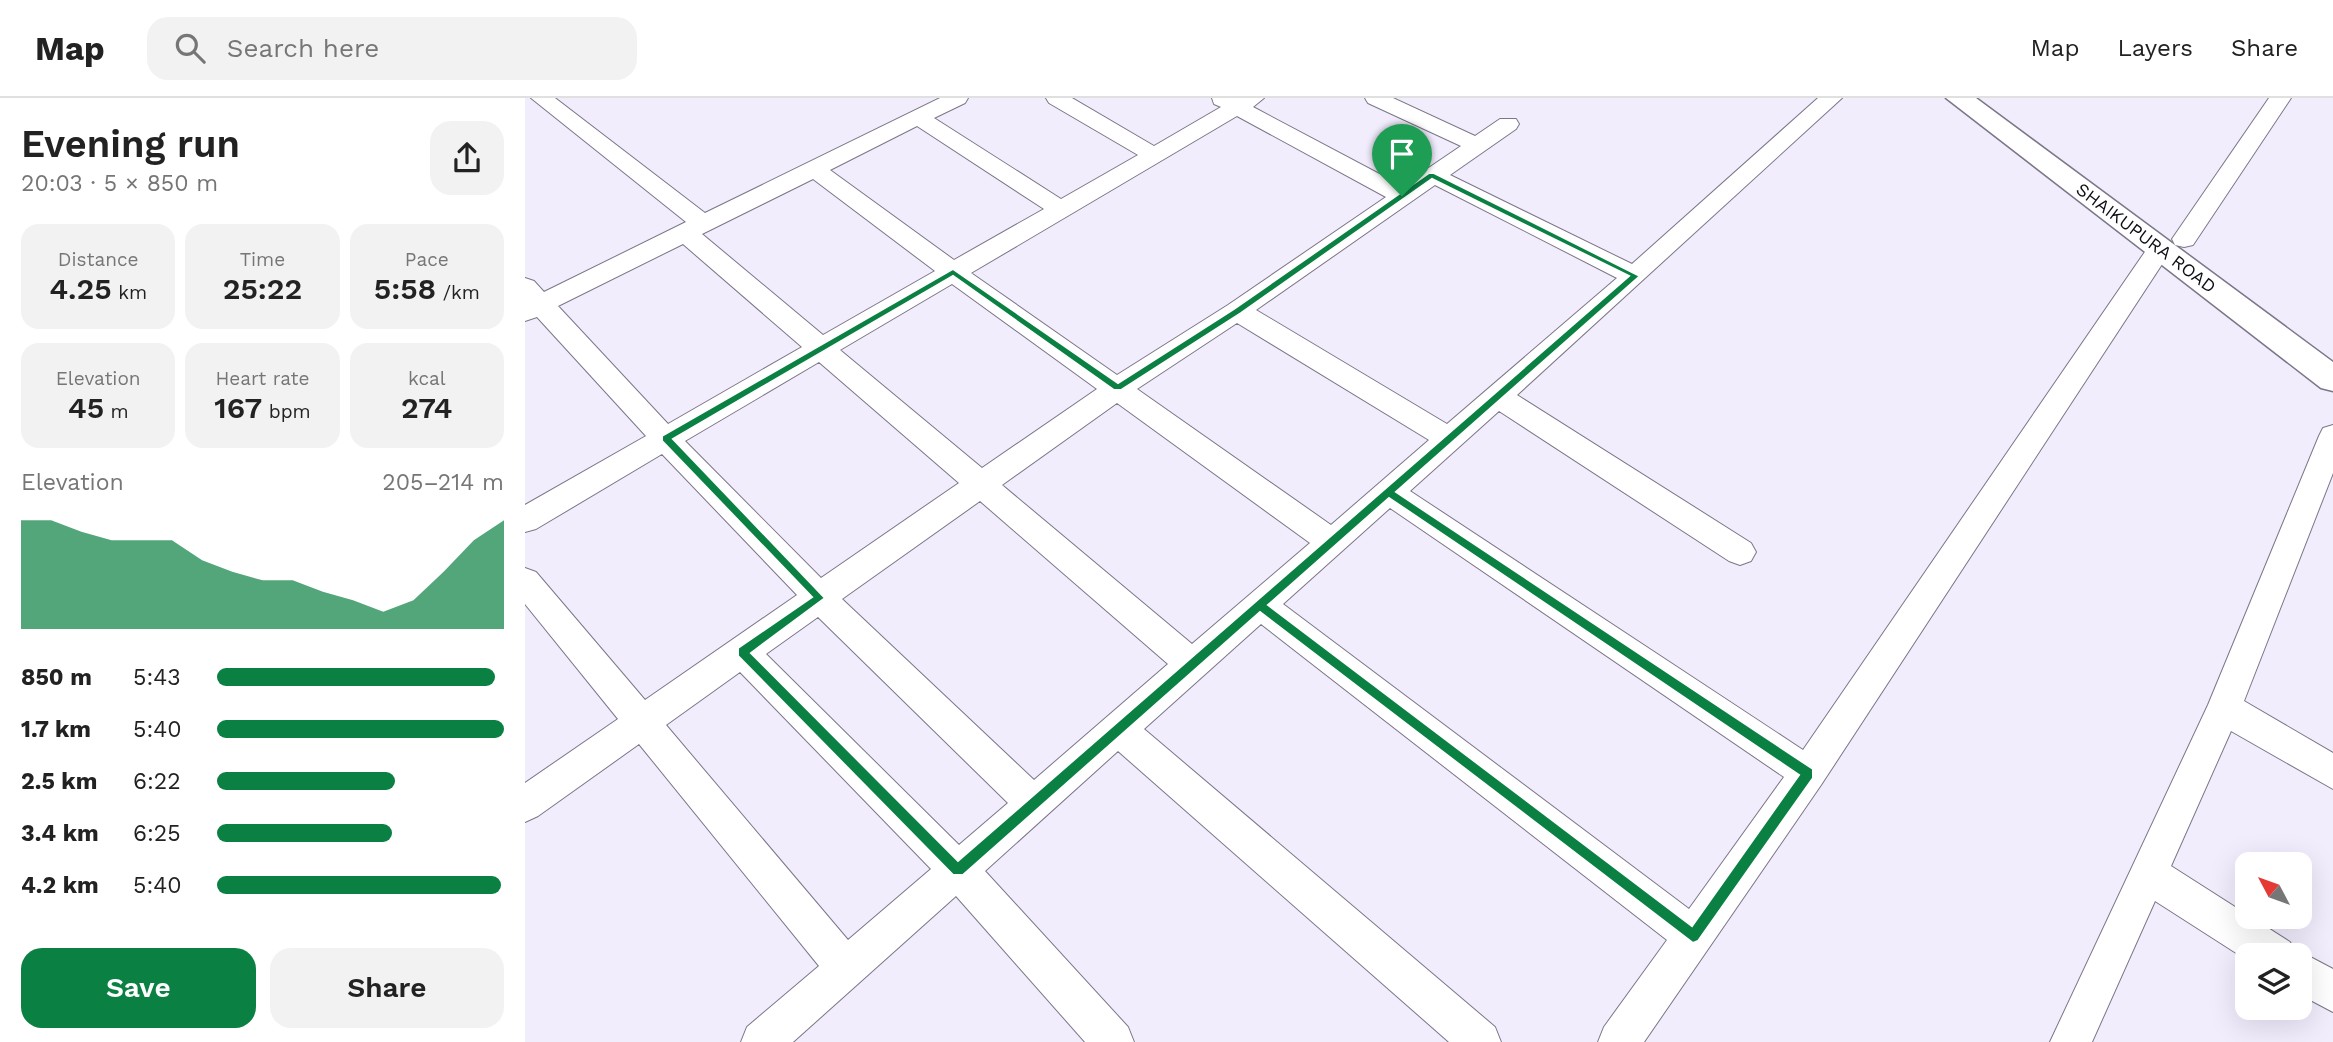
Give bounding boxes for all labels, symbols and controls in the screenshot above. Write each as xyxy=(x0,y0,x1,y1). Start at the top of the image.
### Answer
search box xyxy=(147,17,637,80)
text: Map xyxy=(35,29,105,68)
icon: search xyxy=(171,29,209,67)
text: Search here xyxy=(227,33,379,63)
text: Map xyxy=(2031,34,2079,62)
text: Layers xyxy=(2117,34,2193,62)
text: Share xyxy=(2231,34,2298,62)
button: share xyxy=(430,121,504,195)
text: Evening run xyxy=(21,122,240,166)
pin xyxy=(1372,124,1432,196)
icon: arrive xyxy=(1383,135,1421,173)
text: 20:03 · 5 × 850 m xyxy=(21,170,218,197)
street label: SHAIKUPURA ROAD xyxy=(2072,178,2220,297)
text: Distance xyxy=(58,248,139,271)
text: Time xyxy=(240,248,285,271)
text: Pace xyxy=(405,248,449,271)
text: 4.25 xyxy=(49,271,112,306)
text: 25:22 xyxy=(223,271,302,306)
text: 5:58 xyxy=(374,271,436,306)
text: km xyxy=(112,281,147,304)
text: /km xyxy=(436,281,480,304)
text: Elevation xyxy=(56,367,141,390)
text: Heart rate xyxy=(216,367,309,390)
text: kcal xyxy=(408,367,446,390)
text: 45 xyxy=(68,390,104,425)
text: 167 xyxy=(214,390,262,425)
text: 274 xyxy=(401,390,453,425)
text: m xyxy=(104,400,129,423)
text: bpm xyxy=(262,400,311,423)
text: Elevation xyxy=(21,469,124,496)
text: 205–214 m xyxy=(382,469,504,496)
text: 850 m xyxy=(21,664,92,691)
text: 5:43 xyxy=(133,664,181,691)
text: 1.7 km xyxy=(21,716,91,743)
text: 5:40 xyxy=(133,716,182,743)
text: 2.5 km xyxy=(21,768,97,795)
text: 6:22 xyxy=(133,768,181,795)
text: 3.4 km xyxy=(21,820,99,847)
text: 6:25 xyxy=(133,820,181,847)
north arrow xyxy=(2235,852,2312,929)
map controls xyxy=(2235,852,2312,1020)
text: 4.2 km xyxy=(21,872,99,899)
text: 5:40 xyxy=(133,872,182,899)
button: layers xyxy=(2235,943,2312,1020)
button: Save xyxy=(21,948,256,1028)
button: Share xyxy=(270,948,504,1028)

